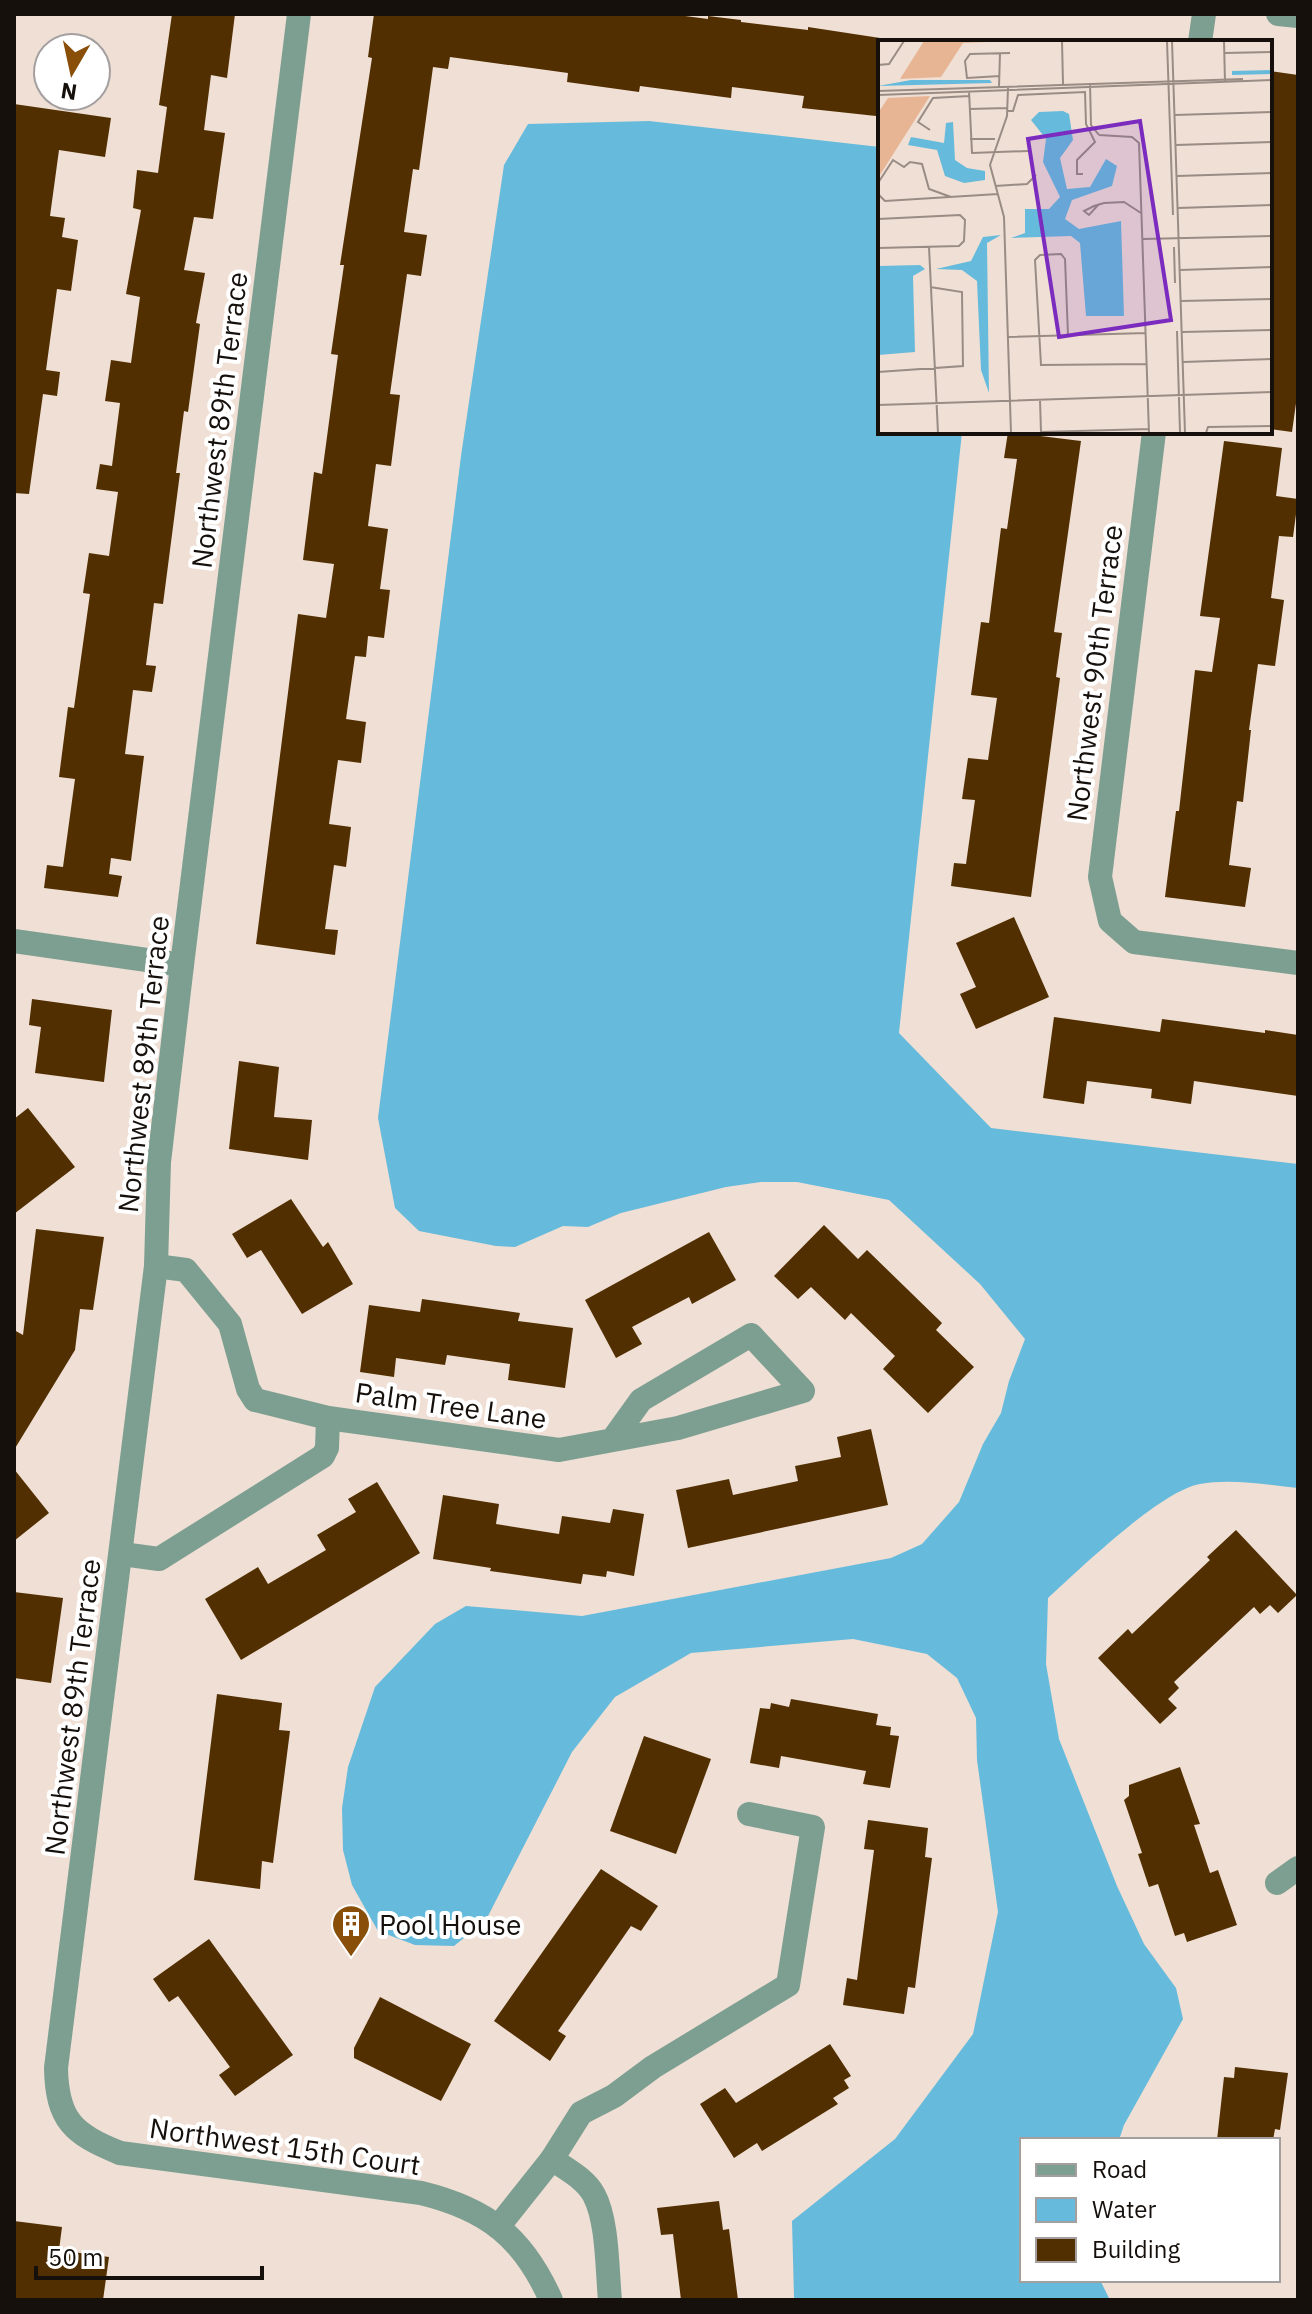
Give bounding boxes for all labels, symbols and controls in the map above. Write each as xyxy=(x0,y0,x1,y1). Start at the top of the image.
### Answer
north arrow xyxy=(32,32,112,112)
inset map xyxy=(878,40,1272,434)
text: N xyxy=(59,77,79,108)
street label: Northwest 89th Terrace xyxy=(182,270,256,570)
street label: Northwest 90th Terrace xyxy=(1057,523,1131,823)
street label: Northwest 89th Terrace xyxy=(109,914,177,1214)
street label: Palm Tree Lane xyxy=(353,1373,549,1437)
street label: Northwest 89th Terrace xyxy=(35,1557,109,1857)
building icon: Pool House xyxy=(330,1903,372,1958)
place label: Pool House xyxy=(379,1906,521,1943)
street label: Northwest 15th Court xyxy=(147,2109,423,2183)
legend xyxy=(1020,2138,1280,2282)
text: Road xyxy=(1092,2153,1147,2185)
text: Water xyxy=(1092,2193,1156,2225)
scale bar xyxy=(36,2230,262,2280)
text: Building xyxy=(1092,2233,1180,2265)
text: 50 m xyxy=(48,2241,103,2273)

